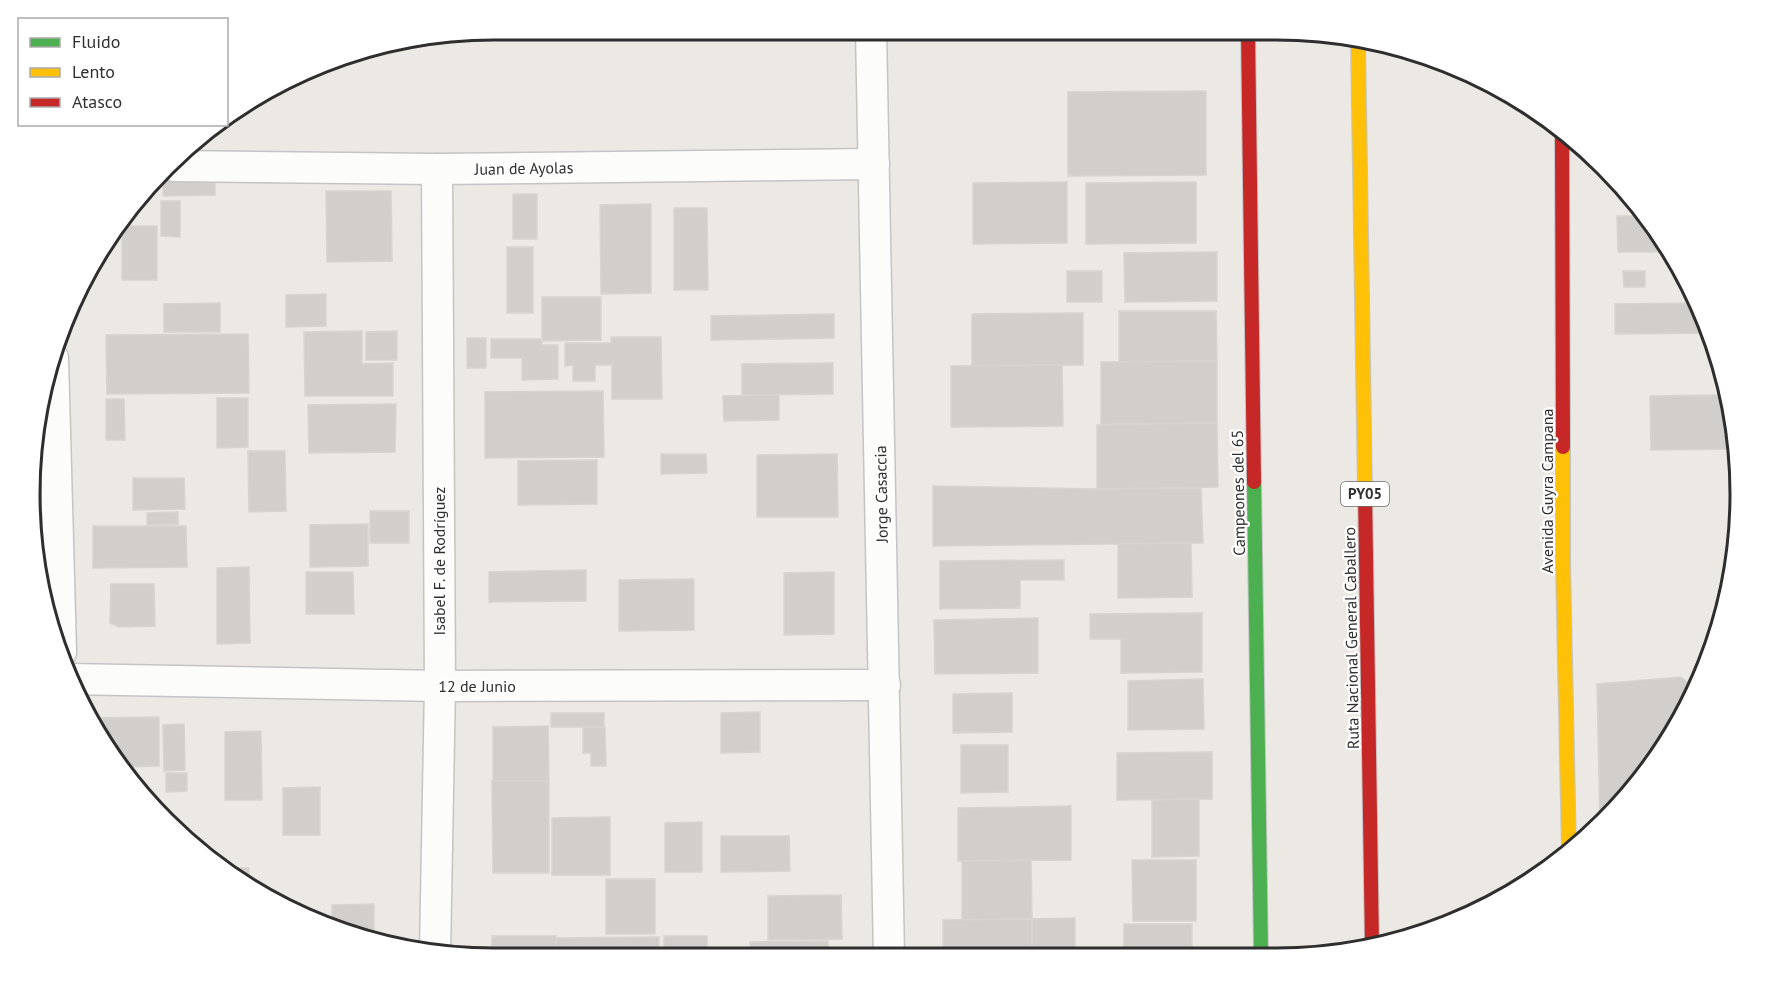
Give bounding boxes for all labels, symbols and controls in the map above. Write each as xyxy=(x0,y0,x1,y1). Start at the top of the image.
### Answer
legend xyxy=(18,18,228,126)
text: Fluido xyxy=(72,30,120,53)
text: Lento xyxy=(72,60,115,83)
text: Atasco xyxy=(72,90,122,113)
street label: Juan de Ayolas xyxy=(473,157,574,179)
street label: Avenida Guyra Campana xyxy=(1537,409,1557,573)
street label: Campeones del 65 xyxy=(1227,430,1249,556)
street label: Jorge Casaccia xyxy=(870,445,892,544)
road number: PY05 xyxy=(1341,482,1389,506)
street label: Isabel F. de Rodríguez xyxy=(429,487,449,635)
street label: Ruta Nacional General Caballero xyxy=(1339,527,1363,749)
street label: 12 de Junio xyxy=(438,676,516,696)

